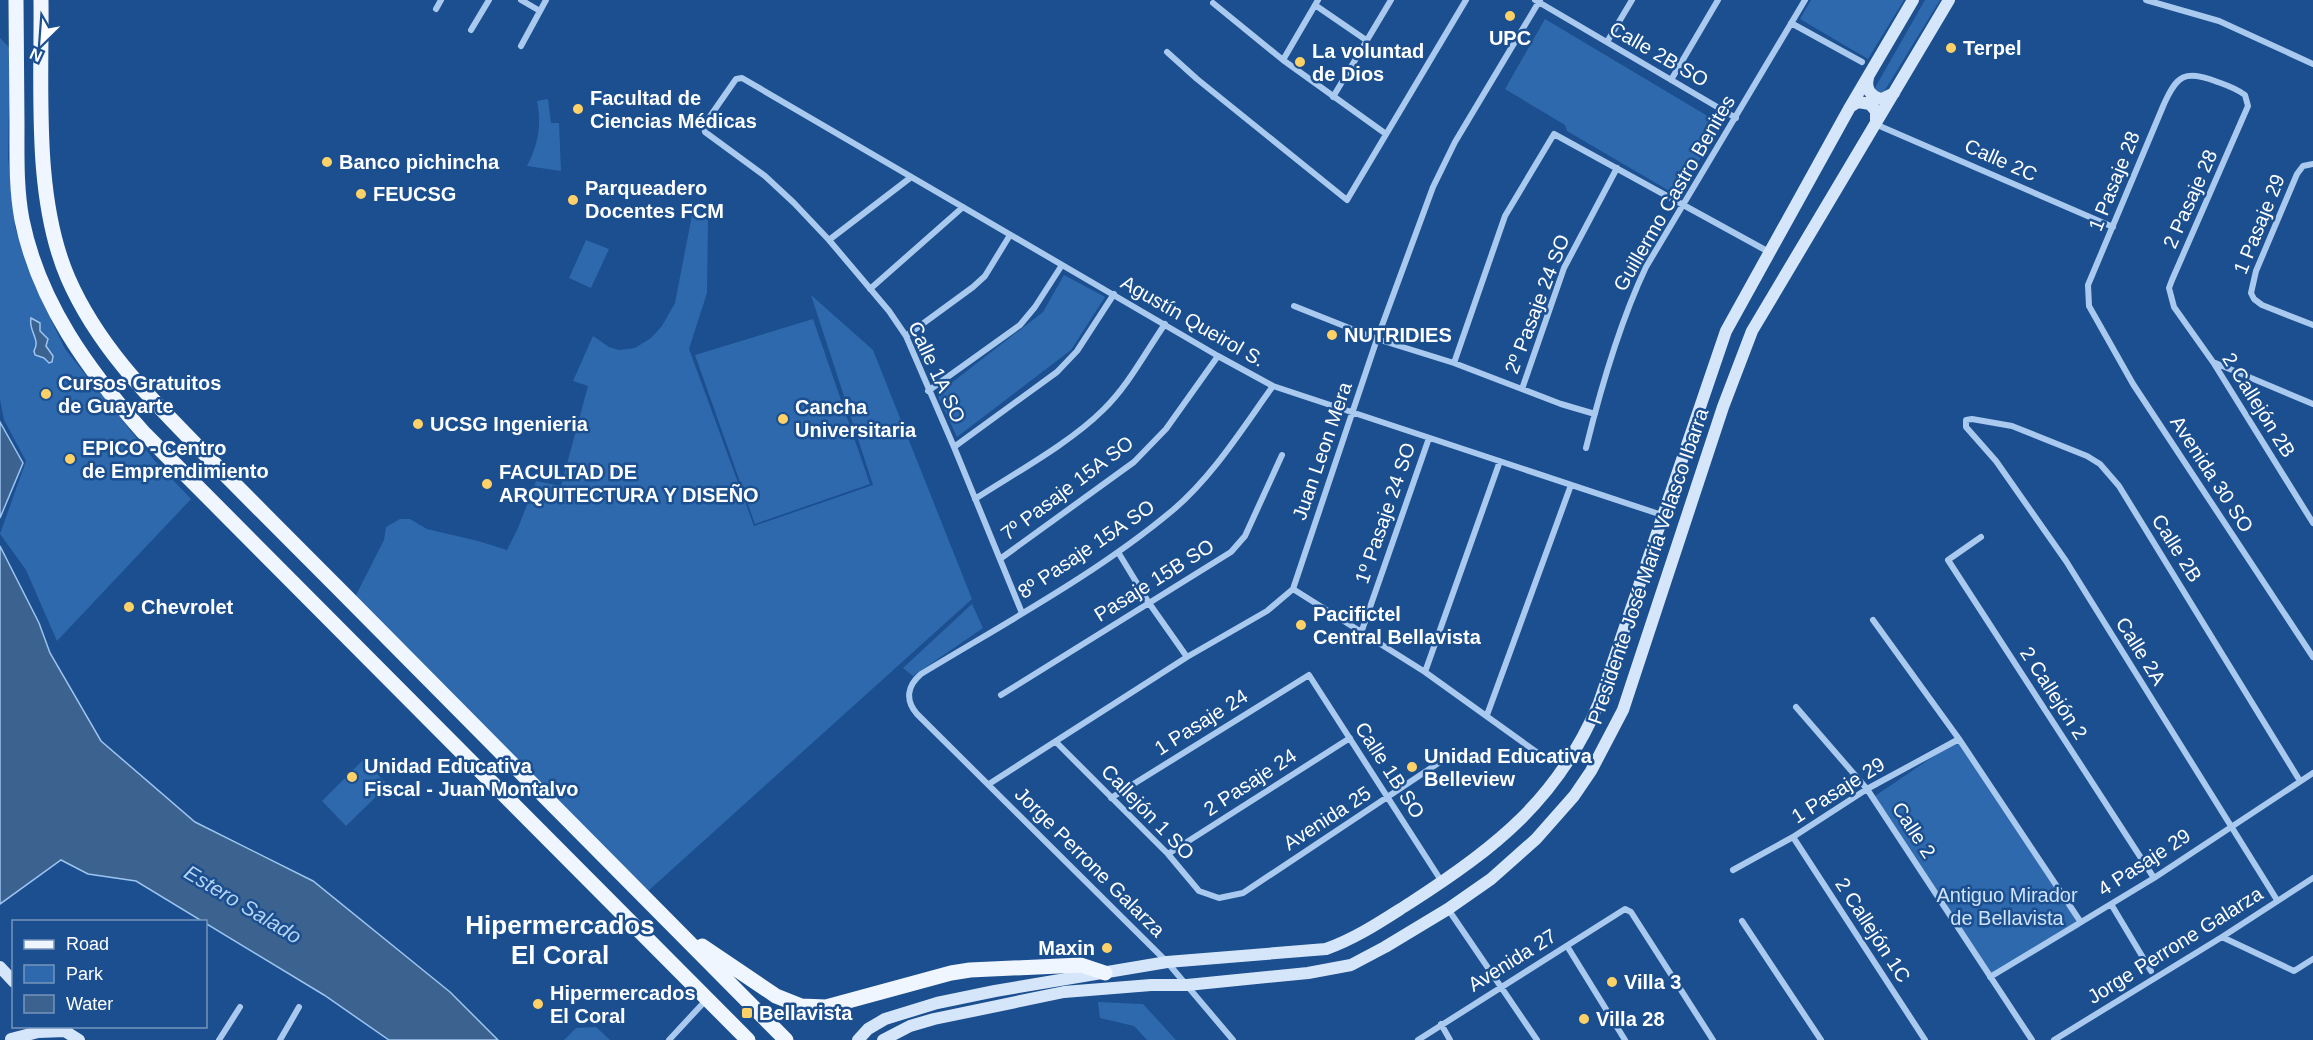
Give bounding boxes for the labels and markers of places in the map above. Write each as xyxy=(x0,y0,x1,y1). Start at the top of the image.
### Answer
marker: UPC xyxy=(1503,9,1517,23)
place label: UPC xyxy=(1489,27,1531,49)
place label: Terpel xyxy=(1963,37,2022,59)
place label: La voluntad de Dios xyxy=(1312,40,1424,85)
marker: Terpel xyxy=(1944,41,1958,55)
marker: La voluntad de Dios xyxy=(1293,55,1307,69)
place label: Facultad de Ciencias Médicas xyxy=(590,87,757,132)
marker: Facultad de Ciencias Médicas xyxy=(571,102,585,116)
place label: Banco pichincha xyxy=(339,151,500,173)
marker: Banco pichincha xyxy=(320,155,334,169)
place label: Parqueadero Docentes FCM xyxy=(585,177,724,222)
place label: FEUCSG xyxy=(373,183,456,205)
marker: FEUCSG xyxy=(354,187,368,201)
marker: Parqueadero Docentes FCM xyxy=(566,193,580,207)
place label: NUTRIDIES xyxy=(1344,324,1452,346)
marker: NUTRIDIES xyxy=(1325,328,1339,342)
place label: Cursos Gratuitos de Guayarte xyxy=(58,372,221,417)
marker: Cursos Gratuitos de Guayarte xyxy=(39,387,53,401)
place label: Cancha Universitaria xyxy=(795,396,917,441)
marker: Cancha Universitaria xyxy=(776,412,790,426)
place label: UCSG Ingenieria xyxy=(430,413,589,435)
marker: UCSG Ingenieria xyxy=(411,417,425,431)
place label: EPICO - Centro de Emprendimiento xyxy=(82,437,269,482)
marker: EPICO - Centro de Emprendimiento xyxy=(63,452,77,466)
place label: FACULTAD DE ARQUITECTURA Y DISEÑO xyxy=(499,461,759,506)
marker: FACULTAD DE ARQUITECTURA Y DISEÑO xyxy=(480,477,494,491)
place label: Chevrolet xyxy=(141,596,234,618)
marker: Chevrolet xyxy=(122,600,136,614)
place label: Pacifictel Central Bellavista xyxy=(1313,603,1482,648)
marker: Pacifictel Central Bellavista xyxy=(1294,618,1308,632)
place label: Unidad Educativa Belleview xyxy=(1424,745,1593,790)
place label: Unidad Educativa Fiscal - Juan Montalvo xyxy=(364,755,578,800)
marker: Unidad Educativa Belleview xyxy=(1405,760,1419,774)
marker: Unidad Educativa Fiscal - Juan Montalvo xyxy=(345,770,359,784)
place label: Maxin xyxy=(1038,937,1095,959)
marker: Maxin xyxy=(1100,941,1114,955)
place label: Villa 3 xyxy=(1624,971,1681,993)
marker: Villa 3 xyxy=(1605,975,1619,989)
place label: Hipermercados El Coral xyxy=(550,982,696,1027)
marker: Hipermercados El Coral xyxy=(531,997,545,1011)
place label: Bellavista xyxy=(759,1002,853,1024)
marker: Bellavista xyxy=(740,1006,754,1020)
place label: Villa 28 xyxy=(1596,1008,1665,1030)
marker: Villa 28 xyxy=(1577,1012,1591,1026)

